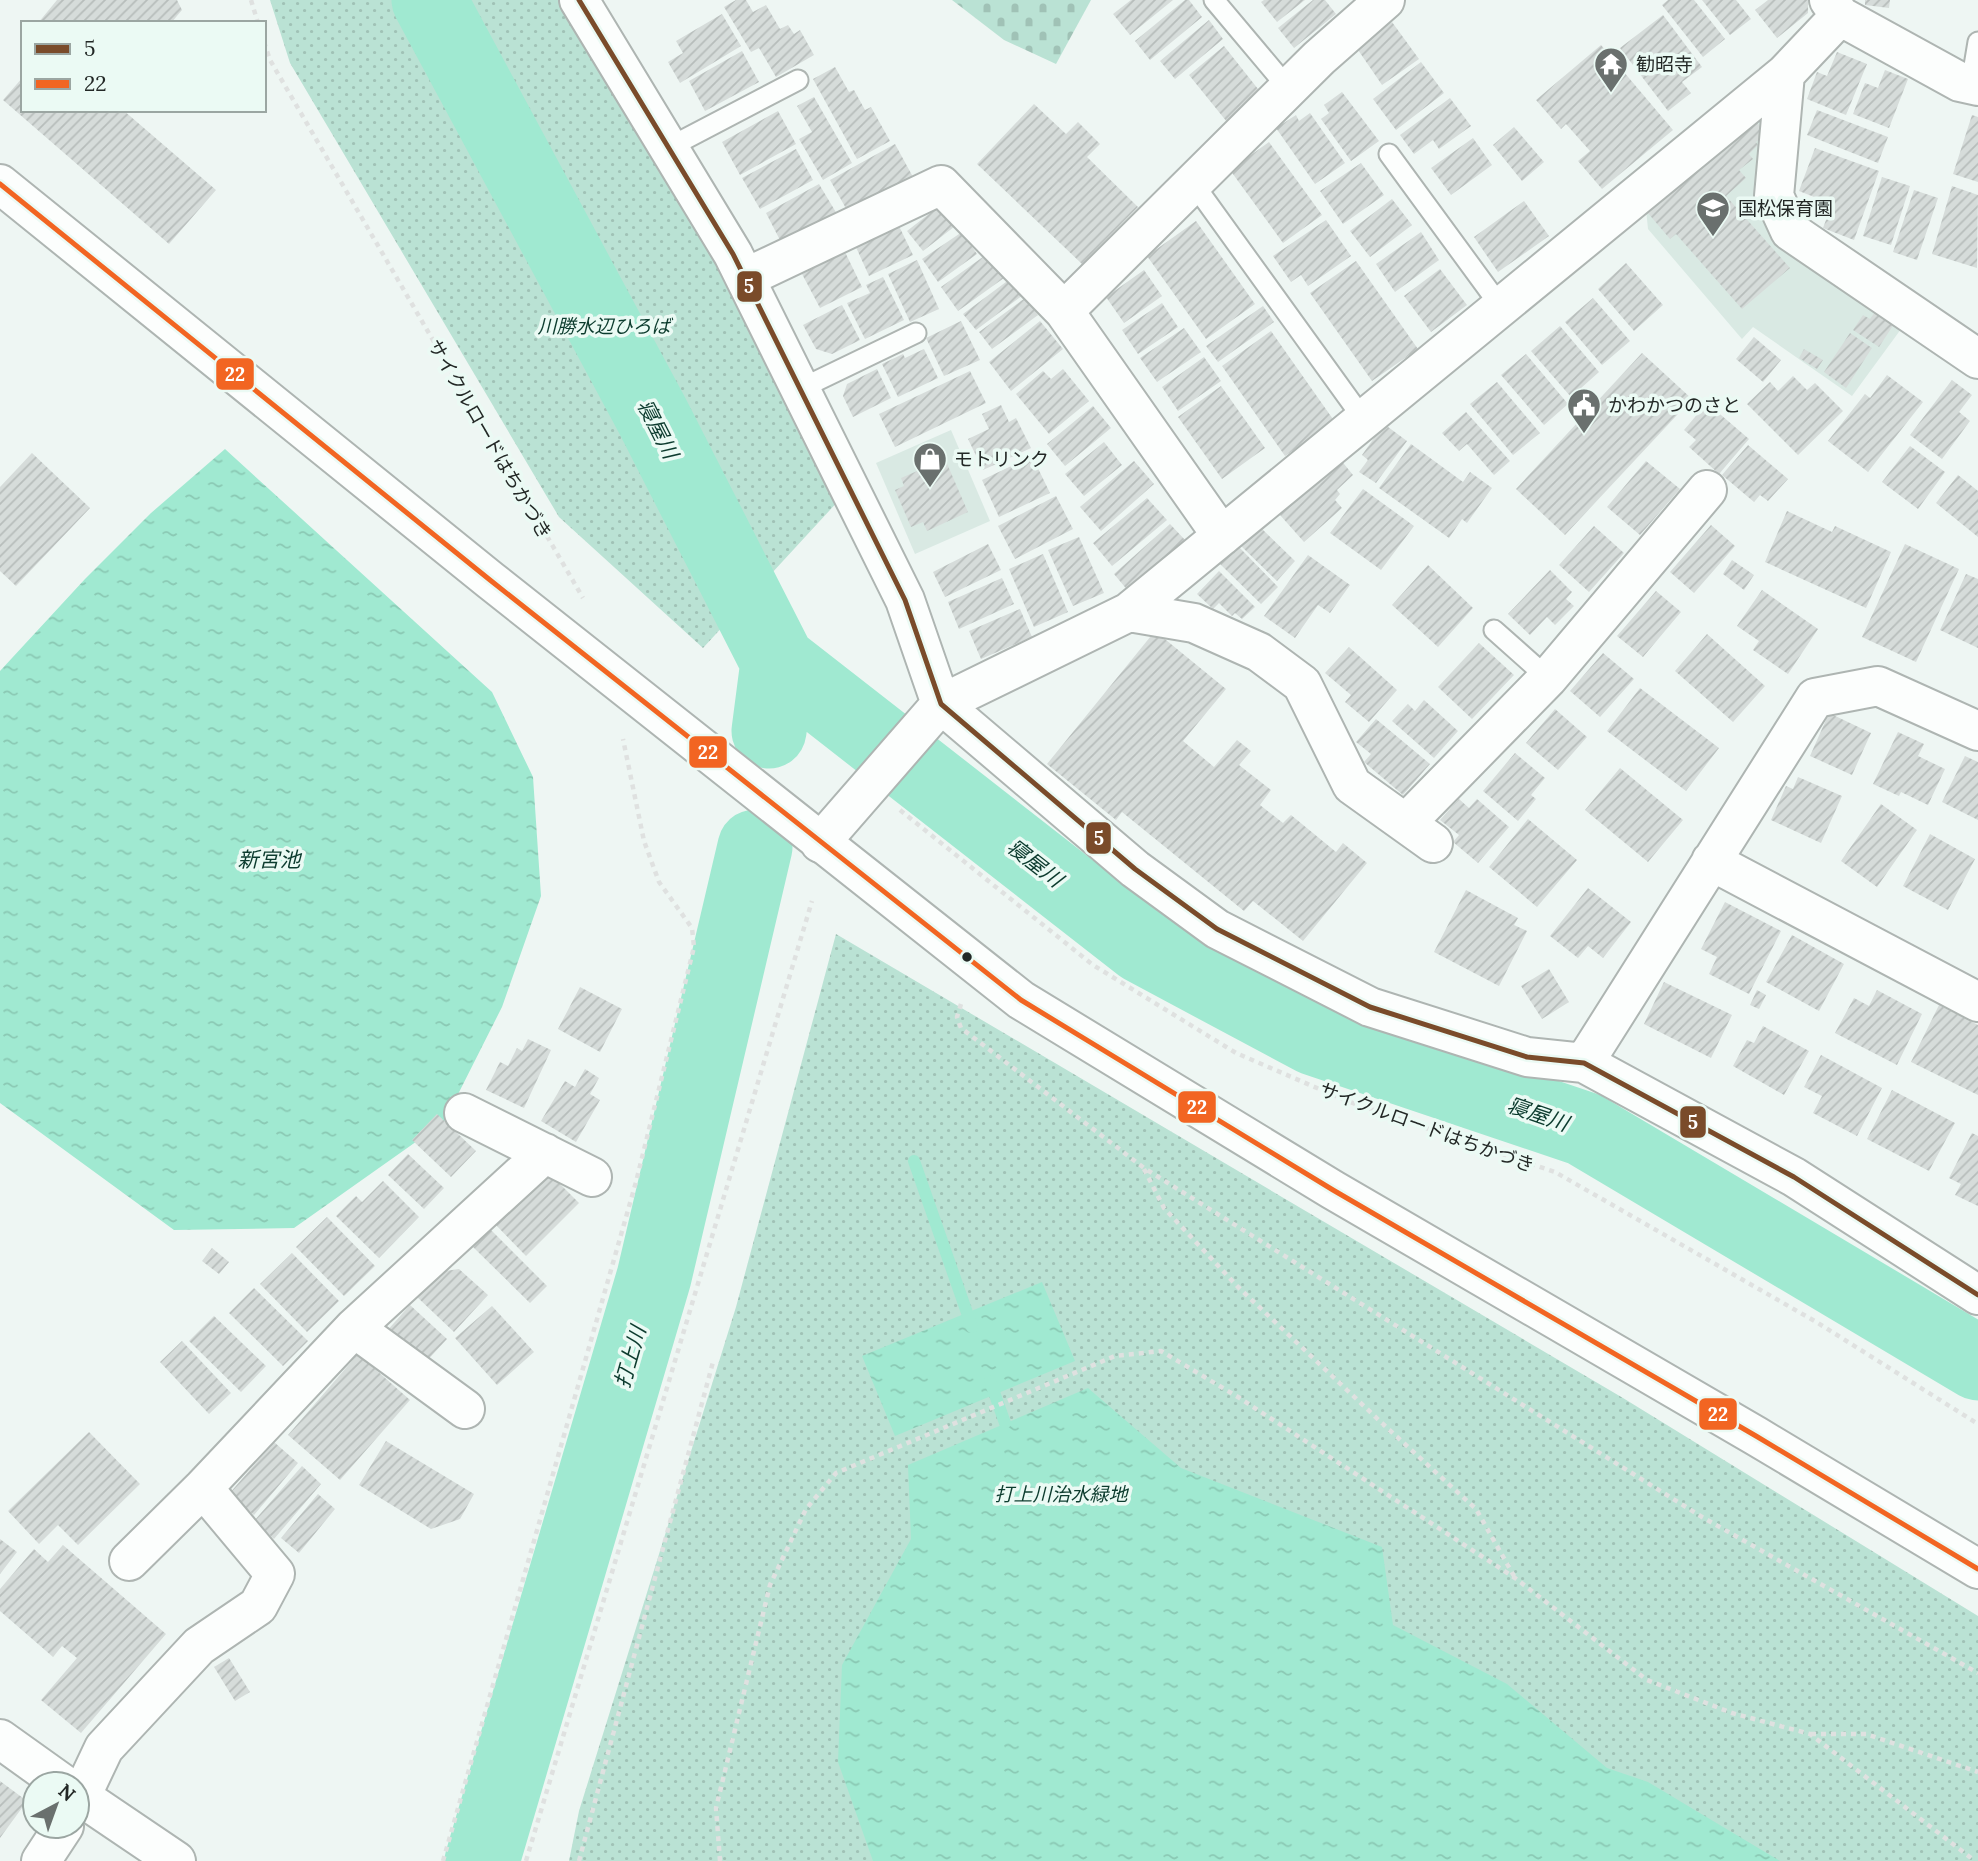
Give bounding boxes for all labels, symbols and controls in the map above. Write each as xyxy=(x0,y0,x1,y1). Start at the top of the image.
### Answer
legend xyxy=(21,21,266,112)
text: 5 xyxy=(84,35,95,62)
temple icon: 勧昭寺 xyxy=(1592,45,1630,94)
place label: 勧昭寺 xyxy=(1636,52,1693,76)
text: 22 xyxy=(84,70,107,97)
school or university icon: 国松保育園 xyxy=(1694,189,1732,238)
place label: 国松保育園 xyxy=(1738,196,1833,220)
line badge: 5 xyxy=(736,270,763,303)
text: 5 xyxy=(744,274,754,298)
park label: 川勝水辺ひろば xyxy=(537,314,673,338)
street label: サイクルロードはちかづき xyxy=(423,335,557,543)
line badge: 22 xyxy=(215,357,255,391)
text: 22 xyxy=(225,362,245,386)
public building icon: かわかつのさと xyxy=(1565,386,1603,435)
place label: かわかつのさと xyxy=(1608,393,1741,417)
water label: 寝屋川 xyxy=(632,395,685,465)
shop icon: モトリンク xyxy=(911,440,949,489)
place label: モトリンク xyxy=(954,447,1049,471)
line badge: 22 xyxy=(688,735,728,769)
text: 22 xyxy=(698,740,718,764)
line badge: 5 xyxy=(1085,821,1112,855)
text: 5 xyxy=(1094,826,1104,850)
water label: 寝屋川 xyxy=(1002,833,1070,894)
water label: 新宮池 xyxy=(238,846,302,873)
unlabelled marker xyxy=(960,950,974,964)
street label: サイクルロードはちかづき xyxy=(1316,1077,1538,1177)
line badge: 22 xyxy=(1177,1090,1217,1124)
water label: 寝屋川 xyxy=(1504,1091,1574,1138)
text: 22 xyxy=(1187,1095,1207,1119)
line badge: 5 xyxy=(1679,1105,1707,1139)
text: 5 xyxy=(1688,1110,1698,1134)
water label: 打上川 xyxy=(608,1321,652,1391)
line badge: 22 xyxy=(1698,1397,1738,1431)
text: 22 xyxy=(1708,1402,1728,1426)
park label: 打上川治水緑地 xyxy=(994,1482,1129,1506)
north arrow xyxy=(21,1770,91,1840)
text: N xyxy=(54,1778,81,1806)

